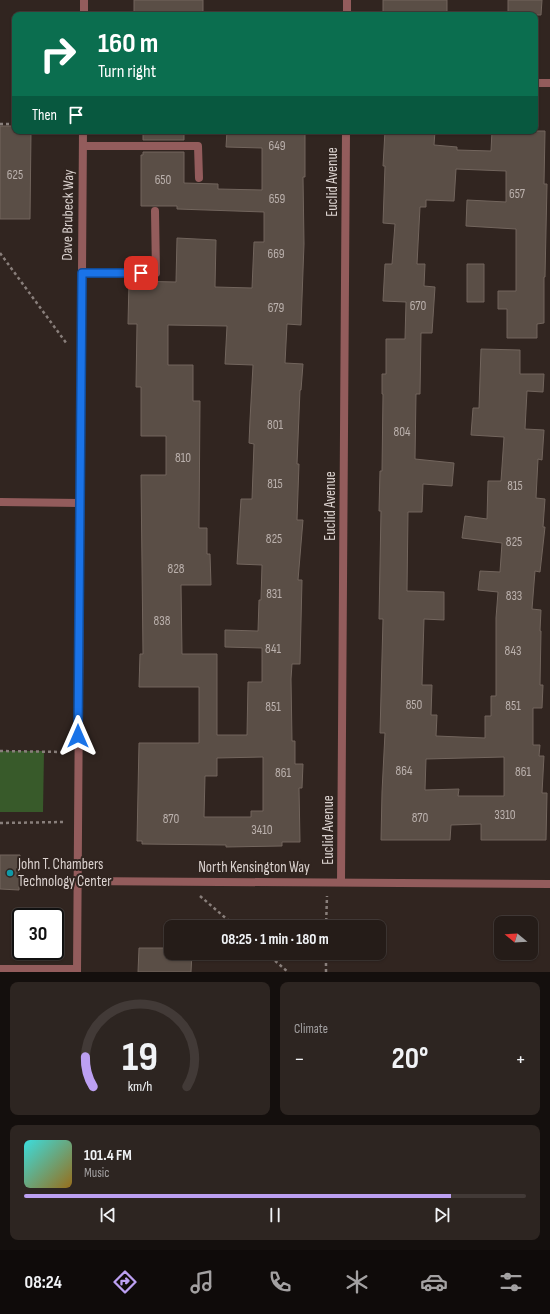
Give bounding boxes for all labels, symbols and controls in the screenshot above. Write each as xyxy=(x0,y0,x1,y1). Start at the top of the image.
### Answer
text: 160 m xyxy=(98,27,158,60)
icon: right xyxy=(32,28,84,80)
text: Turn right xyxy=(98,61,156,82)
icon: arrive xyxy=(65,104,87,126)
text: Then xyxy=(32,106,57,125)
house number: 649 xyxy=(268,138,286,154)
street label: Euclid Avenue xyxy=(323,147,342,217)
house number: 625 xyxy=(7,167,23,183)
street label: Dave Brubeck Way xyxy=(58,169,78,261)
house number: 650 xyxy=(155,172,172,188)
house number: 657 xyxy=(509,186,526,202)
house number: 659 xyxy=(269,191,286,207)
house number: 669 xyxy=(267,246,285,262)
pin xyxy=(124,256,158,290)
icon: arrive xyxy=(130,262,152,284)
house number: 670 xyxy=(410,298,427,314)
house number: 679 xyxy=(268,300,285,316)
house number: 801 xyxy=(267,417,283,433)
house number: 804 xyxy=(394,424,411,440)
house number: 810 xyxy=(175,450,191,466)
street label: Euclid Avenue xyxy=(321,471,340,541)
house number: 815 xyxy=(267,476,283,492)
house number: 815 xyxy=(507,478,523,494)
house number: 825 xyxy=(266,531,282,547)
house number: 825 xyxy=(506,534,522,550)
house number: 828 xyxy=(168,561,185,577)
house number: 831 xyxy=(266,586,282,602)
house number: 833 xyxy=(506,588,522,604)
house number: 838 xyxy=(154,613,171,629)
house number: 841 xyxy=(265,641,281,657)
house number: 843 xyxy=(505,643,521,659)
house number: 850 xyxy=(406,697,423,713)
house number: 851 xyxy=(505,698,521,714)
house number: 851 xyxy=(265,699,281,715)
position arrow xyxy=(57,715,99,757)
house number: 864 xyxy=(395,763,413,779)
house number: 861 xyxy=(515,764,531,780)
house number: 861 xyxy=(275,765,291,781)
street label: Euclid Avenue xyxy=(319,795,338,865)
house number: 3310 xyxy=(494,807,516,823)
house number: 870 xyxy=(412,810,428,826)
house number: 870 xyxy=(163,811,179,827)
house number: 3410 xyxy=(251,822,273,838)
place label: John T. Chambers Technology Center xyxy=(17,855,112,891)
street label: North Kensington Way xyxy=(198,858,310,877)
marker: John T. Chambers Technology Center xyxy=(5,868,15,878)
speed limit sign: 30 xyxy=(12,908,64,960)
north arrow xyxy=(494,916,538,960)
map controls xyxy=(494,916,538,960)
text: 08:25 · 1 min · 180 m xyxy=(221,930,329,949)
text: Climate xyxy=(294,1021,328,1037)
text: 19 xyxy=(122,1032,158,1081)
text: 20° xyxy=(392,1041,428,1077)
text: − xyxy=(294,1046,305,1073)
text: + xyxy=(515,1046,526,1073)
text: km/h xyxy=(128,1077,152,1094)
text: 101.4 FM xyxy=(84,1146,132,1165)
text: Music xyxy=(84,1165,109,1181)
icon: previous xyxy=(97,1204,119,1226)
icon: pause xyxy=(264,1204,286,1226)
icon: next xyxy=(431,1204,453,1226)
icon: directions xyxy=(111,1268,139,1296)
icon: music xyxy=(188,1268,216,1296)
icon: phone xyxy=(266,1268,294,1296)
icon: climate xyxy=(343,1268,371,1296)
icon: car xyxy=(420,1268,448,1296)
icon: filters xyxy=(497,1268,525,1296)
text: 08:24 xyxy=(25,1272,62,1293)

